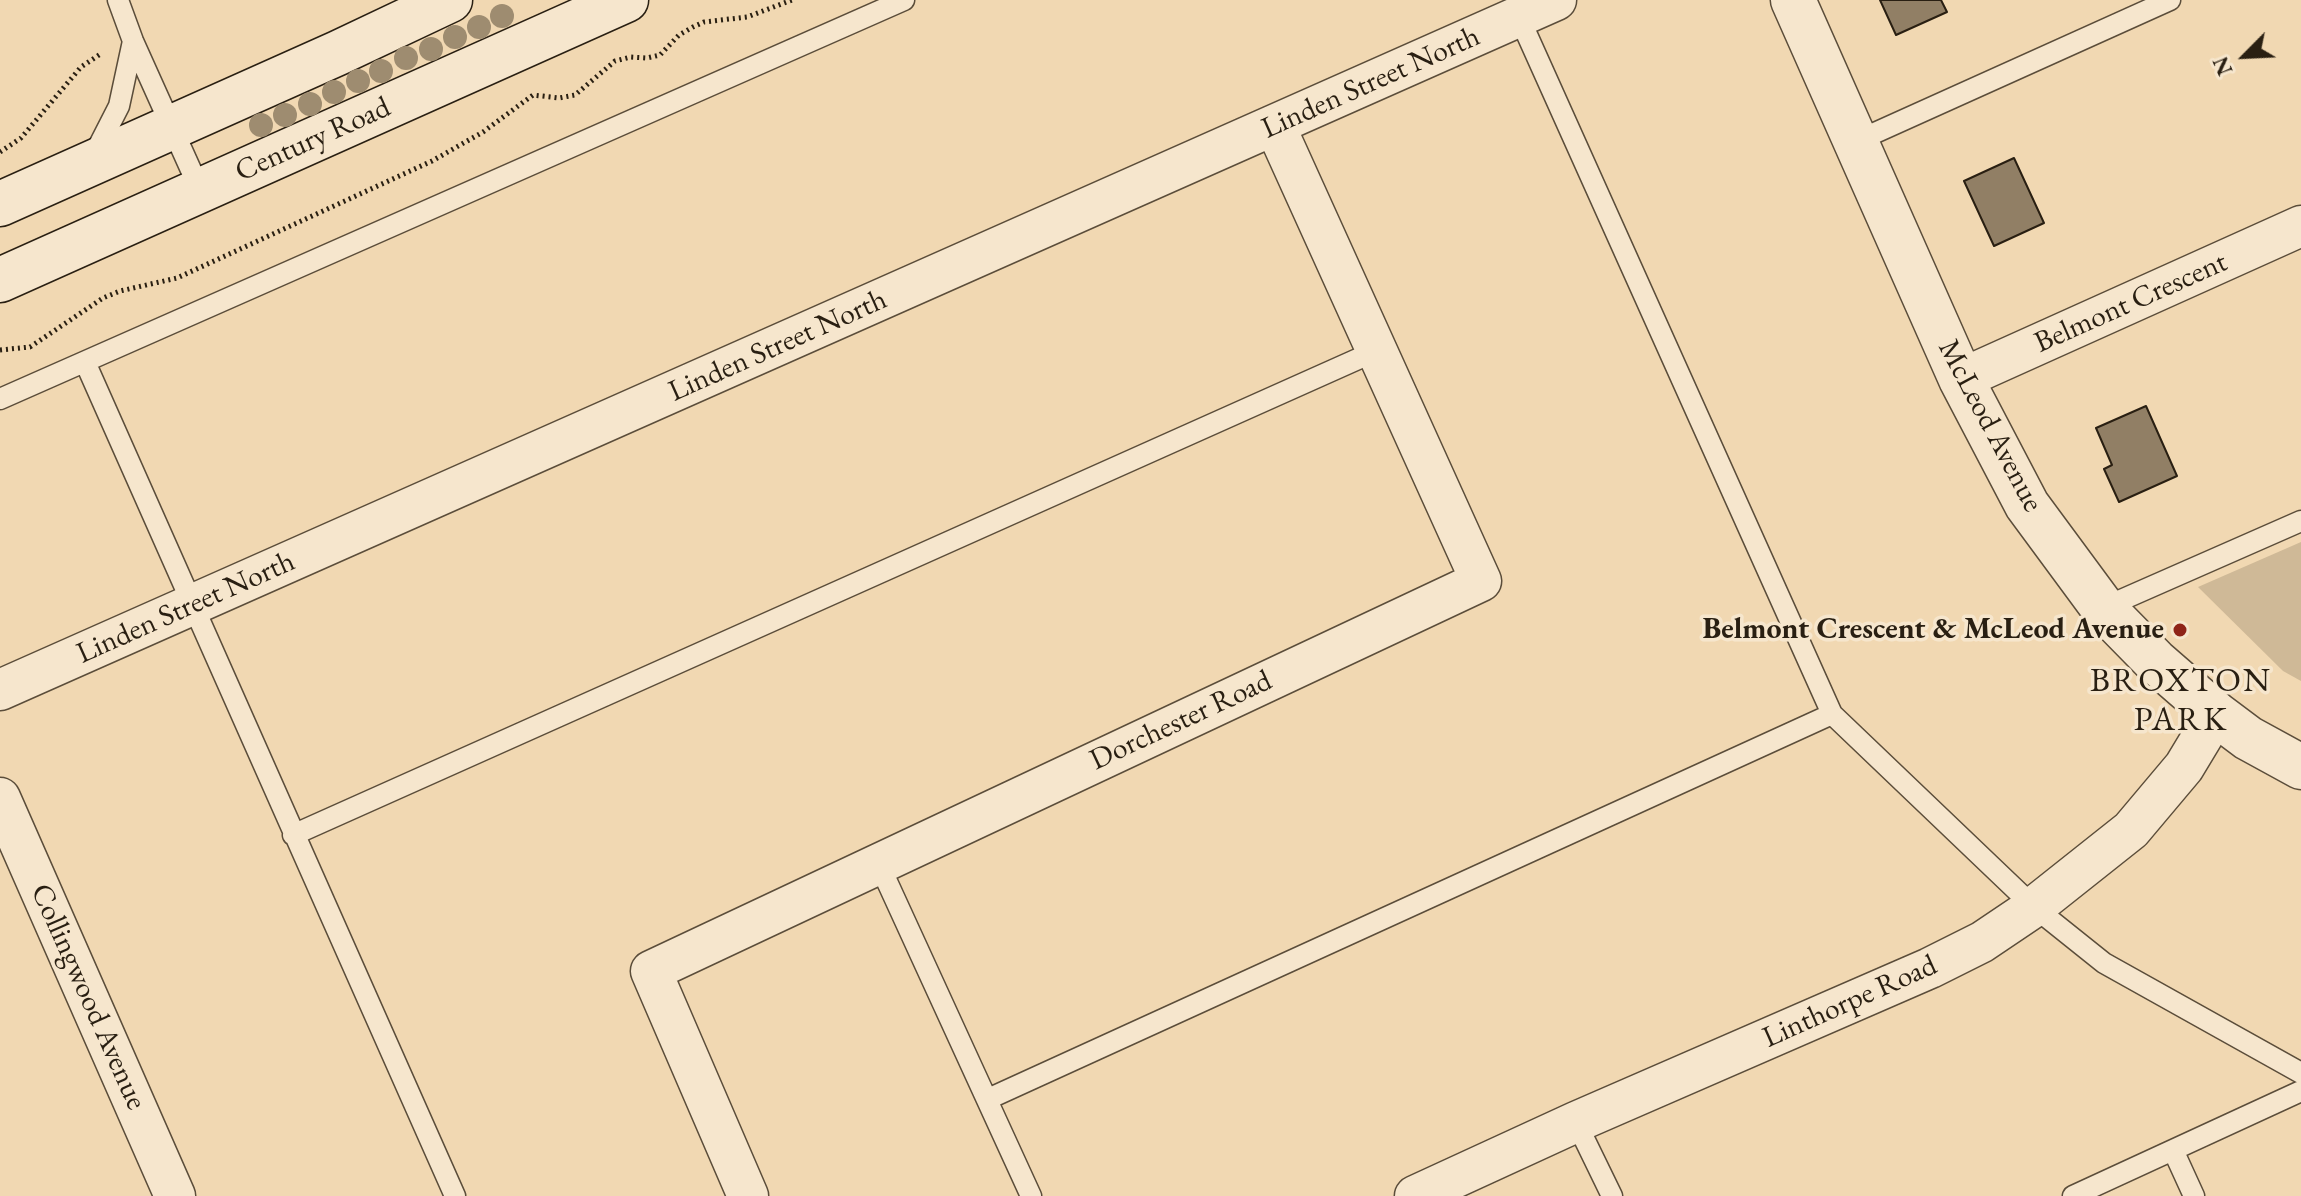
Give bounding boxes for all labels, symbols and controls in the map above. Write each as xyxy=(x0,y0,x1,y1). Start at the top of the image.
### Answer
north arrow xyxy=(2205,16,2285,96)
street label: Linden Street North xyxy=(1256,19,1486,147)
text: N xyxy=(2206,52,2239,80)
street label: Century Road xyxy=(230,90,396,190)
street label: Belmont Crescent xyxy=(2029,244,2233,362)
street label: Linden Street North xyxy=(663,282,893,410)
street label: McLeod Avenue xyxy=(1930,334,2050,518)
street label: Linden Street North xyxy=(71,544,301,672)
place label: Belmont Crescent & McLeod Avenue xyxy=(1702,612,2164,648)
marker: Belmont Crescent & McLeod Avenue xyxy=(2171,621,2189,639)
district label: BROXTON PARK xyxy=(2090,662,2272,742)
street label: Dorchester Road xyxy=(1084,663,1278,779)
street label: Collingwood Avenue xyxy=(22,879,154,1115)
street label: Linthorpe Road xyxy=(1757,948,1943,1056)

